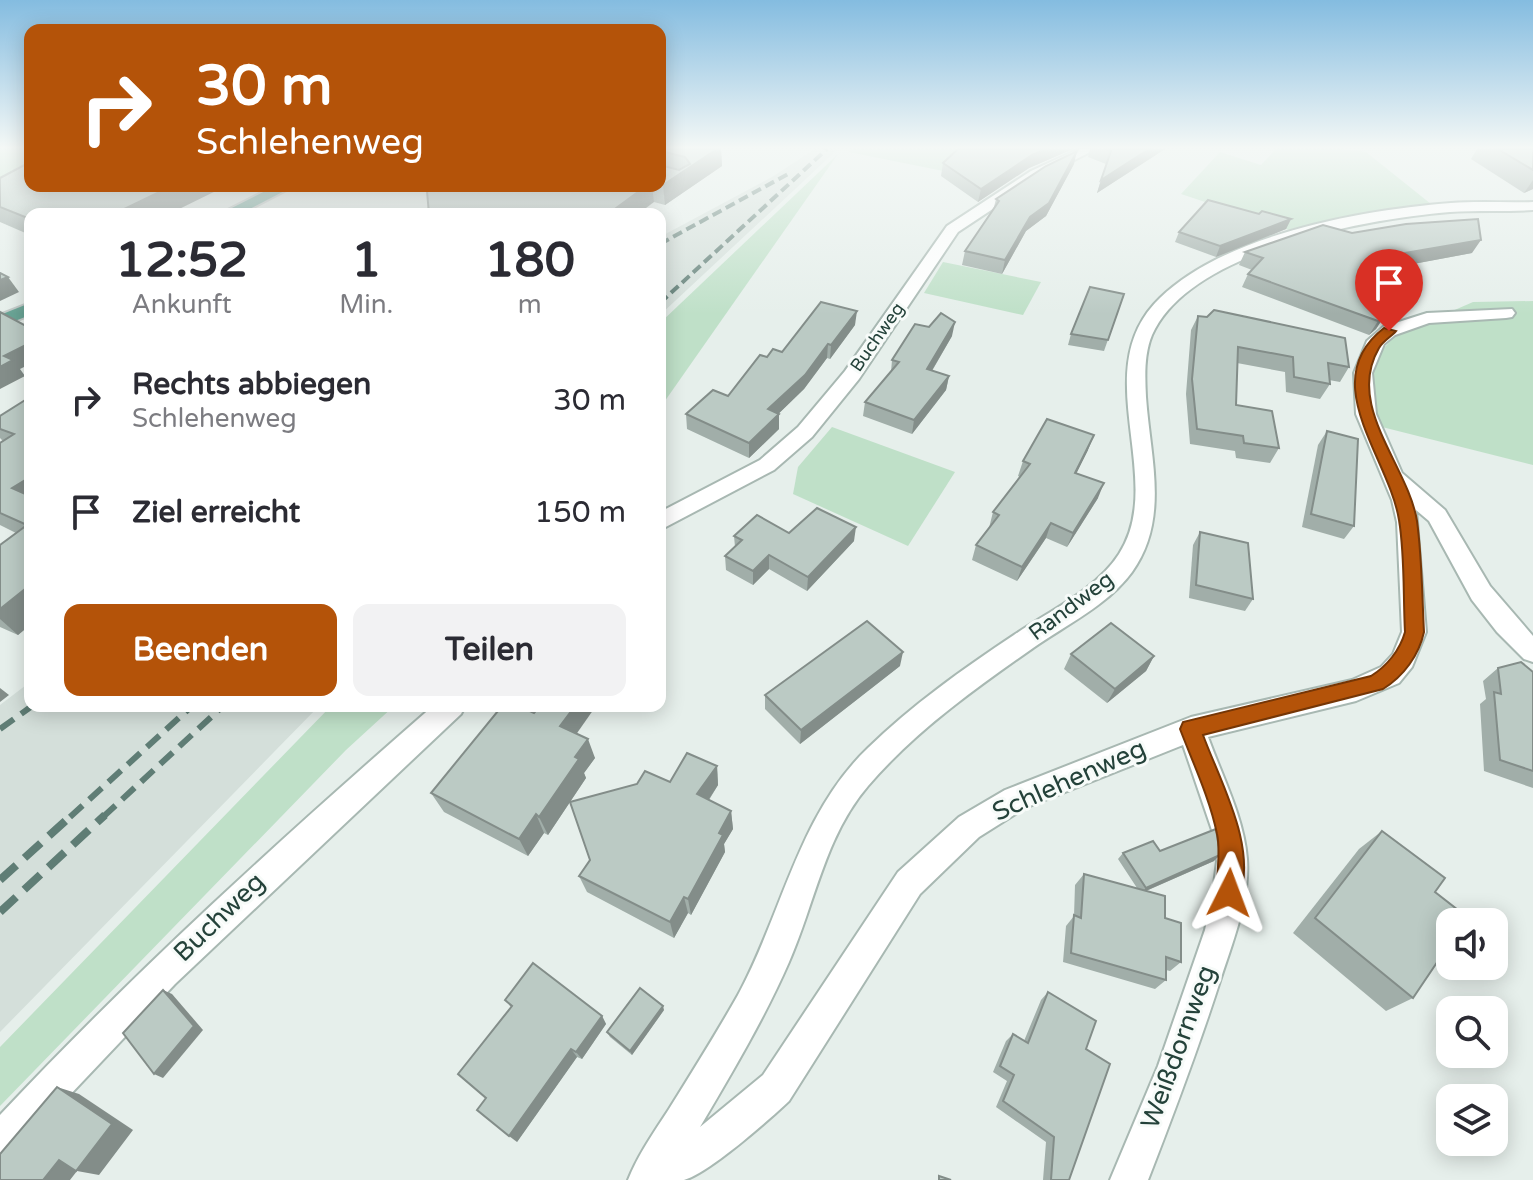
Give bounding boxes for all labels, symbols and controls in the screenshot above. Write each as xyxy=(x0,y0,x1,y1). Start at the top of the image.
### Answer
text: 30 m xyxy=(196,53,332,120)
icon: right xyxy=(64,56,168,160)
text: Schlehenweg xyxy=(196,121,424,164)
text: 12:52 xyxy=(115,232,248,290)
text: 1 xyxy=(351,232,381,290)
text: 180 xyxy=(484,232,575,290)
pin xyxy=(1355,249,1423,331)
icon: arrive xyxy=(1367,261,1411,305)
text: Ankunft xyxy=(132,289,232,320)
text: Min. xyxy=(339,289,393,320)
text: m xyxy=(518,289,542,320)
street label: Buchweg xyxy=(845,298,909,376)
text: Rechts abbiegen xyxy=(132,366,371,403)
icon: right xyxy=(64,378,108,422)
text: 30 m xyxy=(553,382,626,419)
text: Schlehenweg xyxy=(132,403,297,434)
icon: arrive xyxy=(64,490,108,534)
text: Ziel erreicht xyxy=(132,494,300,531)
text: 150 m xyxy=(534,494,626,531)
street label: Randweg xyxy=(1024,566,1118,646)
button: Beenden xyxy=(64,604,337,696)
button: Teilen xyxy=(353,604,626,696)
street label: Schlehenweg xyxy=(988,732,1150,828)
position arrow xyxy=(1187,851,1271,935)
street label: Buchweg xyxy=(167,866,271,968)
map controls xyxy=(1436,908,1508,1156)
button: sound xyxy=(1436,908,1508,980)
street label: Weißdornweg xyxy=(1134,961,1222,1133)
button: search xyxy=(1436,996,1508,1068)
button: layers xyxy=(1436,1084,1508,1156)

